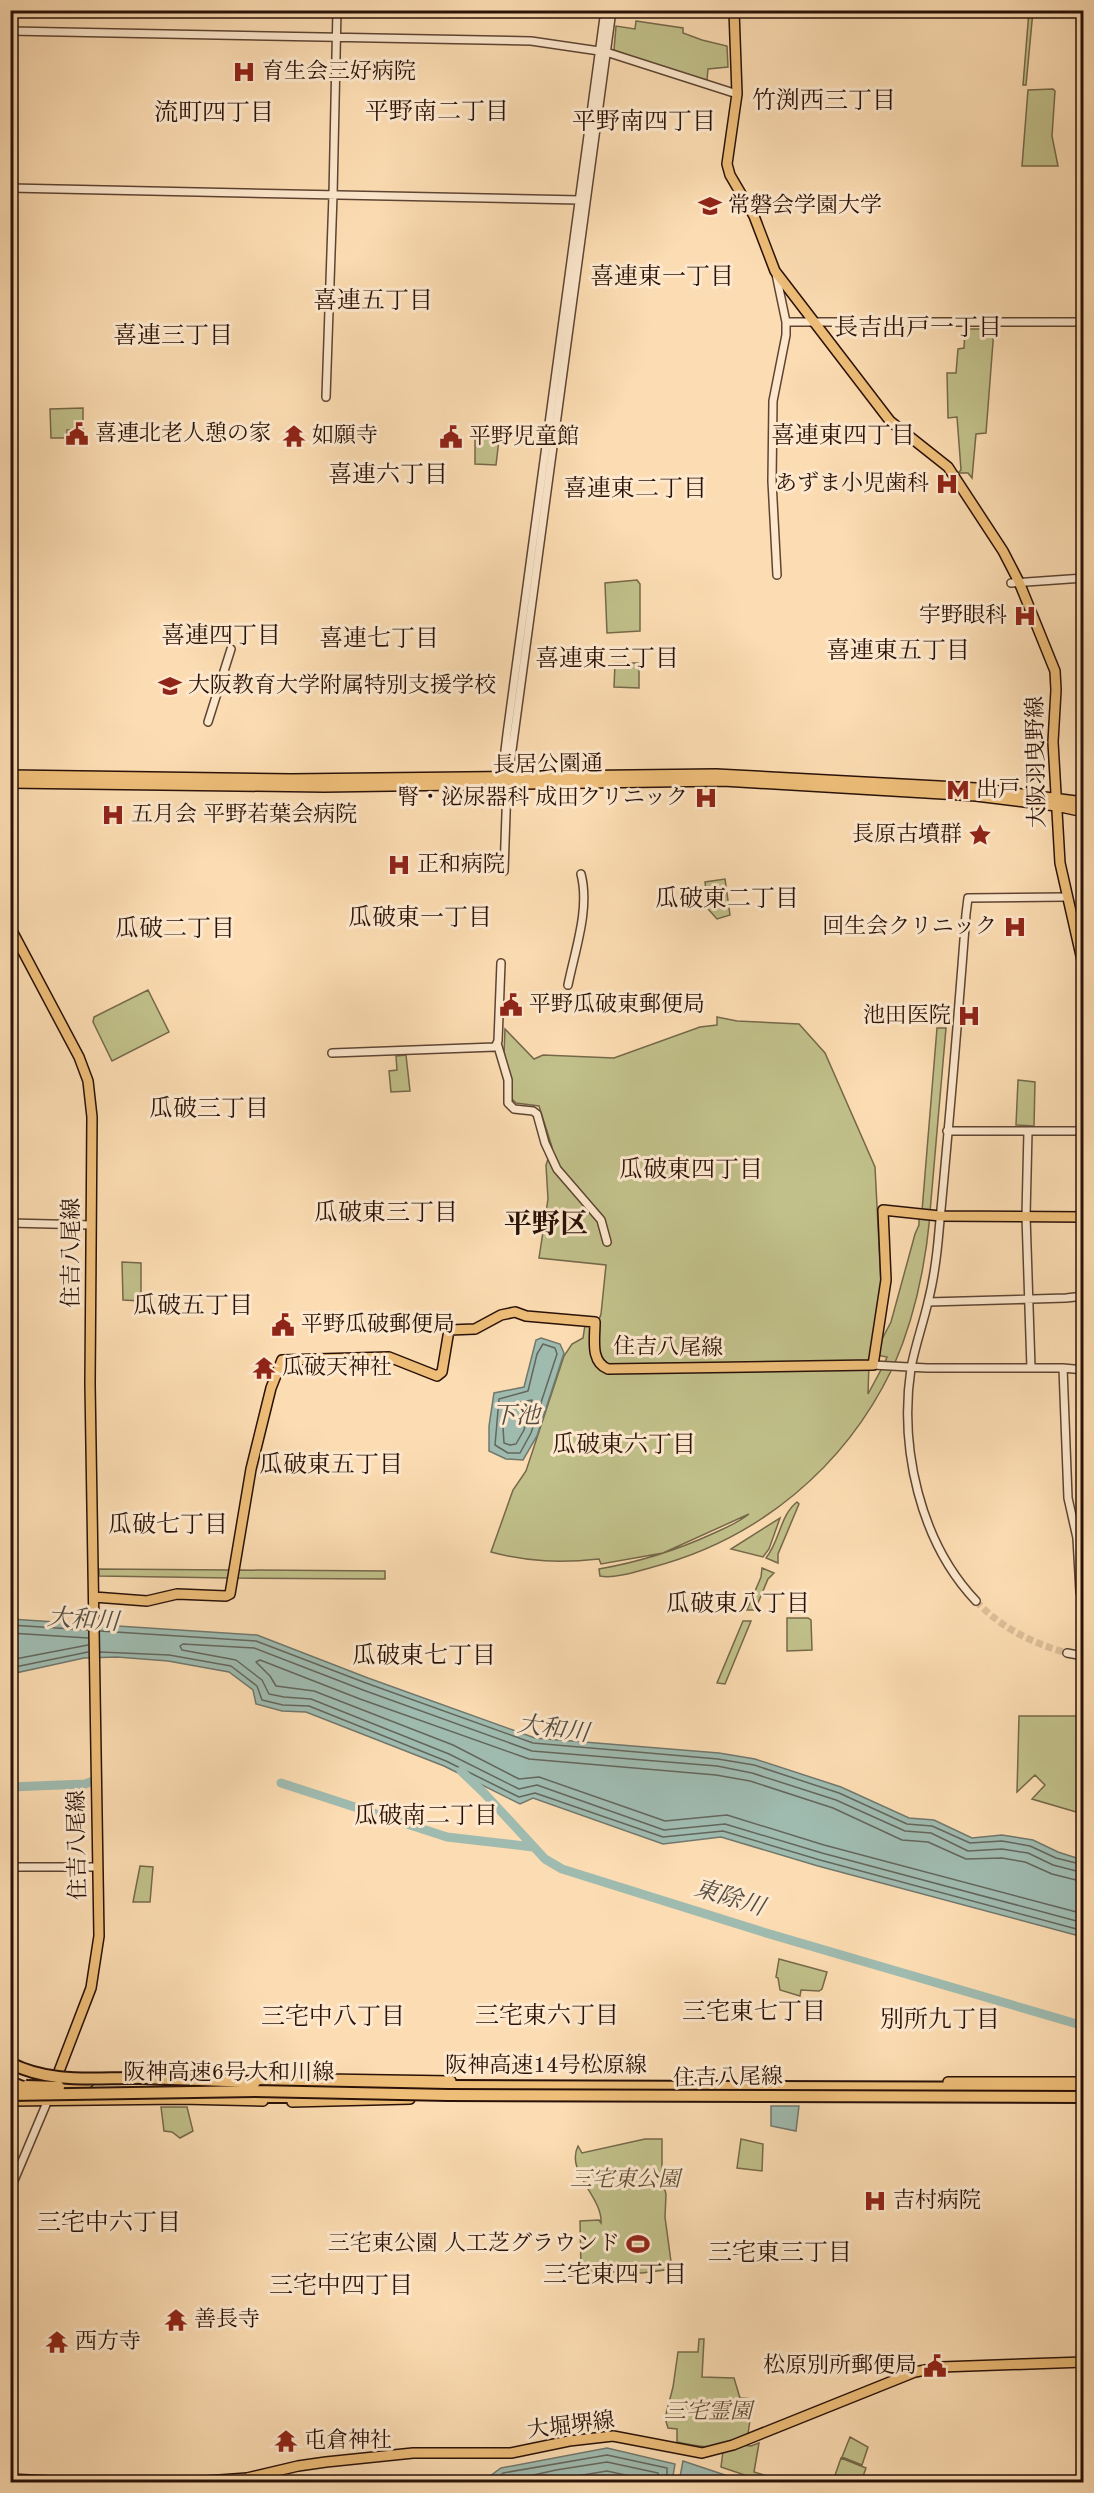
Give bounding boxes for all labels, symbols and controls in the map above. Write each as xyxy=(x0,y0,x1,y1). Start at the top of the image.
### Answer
hospital icon: 育生会三好病院 xyxy=(231,59,257,85)
place label: 育生会三好病院 xyxy=(262,59,416,83)
district label: 竹渕西三丁目 xyxy=(752,87,896,114)
district label: 平野南二丁目 xyxy=(365,98,509,125)
district label: 流町四丁目 xyxy=(154,100,274,126)
district label: 平野南四丁目 xyxy=(572,108,716,135)
school or university icon: 常磐会学園大学 xyxy=(697,193,723,219)
place label: 常磐会学園大学 xyxy=(728,193,882,217)
district label: 喜連東一丁目 xyxy=(590,263,734,290)
district label: 喜連五丁目 xyxy=(313,287,433,314)
district label: 長吉出戸一丁目 xyxy=(834,314,1002,341)
district label: 喜連三丁目 xyxy=(113,322,233,349)
public building icon: 喜連北老人憩の家 xyxy=(64,421,90,447)
place label: 喜連北老人憩の家 xyxy=(95,421,271,445)
district label: 喜連東四丁目 xyxy=(771,422,915,449)
temple icon: 如願寺 xyxy=(281,423,307,449)
place label: 如願寺 xyxy=(312,423,378,447)
public building icon: 平野児童館 xyxy=(438,424,464,450)
place label: 平野児童館 xyxy=(469,424,579,448)
district label: 喜連六丁目 xyxy=(328,461,448,488)
place label: あずま小児歯科 xyxy=(775,471,929,495)
hospital icon: あずま小児歯科 xyxy=(934,471,960,497)
district label: 喜連東二丁目 xyxy=(563,475,707,502)
place label: 宇野眼科 xyxy=(919,603,1007,627)
hospital icon: 宇野眼科 xyxy=(1012,603,1038,629)
district label: 喜連四丁目 xyxy=(161,622,281,649)
district label: 喜連七丁目 xyxy=(319,625,439,652)
district label: 喜連東五丁目 xyxy=(826,637,970,664)
district label: 喜連東三丁目 xyxy=(535,645,679,672)
school or university icon: 大阪教育大学附属特別支援学校 xyxy=(157,673,183,699)
place label: 大阪教育大学附属特別支援学校 xyxy=(188,673,496,697)
street label: 大阪羽曳野線 xyxy=(1023,696,1049,828)
street label: 長居公園通 xyxy=(493,751,603,777)
metro station icon: 出戸 xyxy=(945,777,971,803)
place label: 出戸 xyxy=(976,777,1020,801)
place label: 腎・泌尿器科 成田クリニック xyxy=(397,785,688,809)
hospital icon: 腎・泌尿器科 成田クリニック xyxy=(693,785,719,811)
hospital icon: 五月会 平野若葉会病院 xyxy=(100,802,126,828)
place label: 五月会 平野若葉会病院 xyxy=(131,802,357,826)
place label: 長原古墳群 xyxy=(852,822,962,846)
place icon: 長原古墳群 xyxy=(967,822,993,848)
hospital icon: 正和病院 xyxy=(386,852,412,878)
place label: 正和病院 xyxy=(417,852,505,876)
district label: 瓜破東二丁目 xyxy=(655,885,799,912)
district label: 瓜破東一丁目 xyxy=(348,904,492,931)
place label: 回生会クリニック xyxy=(822,914,997,938)
hospital icon: 回生会クリニック xyxy=(1002,914,1028,940)
district label: 瓜破二丁目 xyxy=(115,915,235,942)
public building icon: 平野瓜破東郵便局 xyxy=(498,992,524,1018)
place label: 平野瓜破東郵便局 xyxy=(529,992,705,1016)
place label: 池田医院 xyxy=(863,1003,951,1027)
hospital icon: 池田医院 xyxy=(956,1003,982,1029)
district label: 瓜破三丁目 xyxy=(149,1095,269,1122)
district label: 瓜破東四丁目 xyxy=(619,1156,763,1183)
street label: 住吉八尾線 xyxy=(59,1198,83,1308)
district label: 瓜破東三丁目 xyxy=(314,1199,458,1226)
district label: 平野区 xyxy=(504,1209,588,1240)
district label: 瓜破五丁目 xyxy=(133,1292,253,1319)
public building icon: 平野瓜破郵便局 xyxy=(270,1312,296,1338)
place label: 平野瓜破郵便局 xyxy=(301,1312,455,1336)
street label: 住吉八尾線 xyxy=(613,1334,723,1360)
temple icon: 瓜破天神社 xyxy=(251,1355,277,1381)
place label: 瓜破天神社 xyxy=(282,1355,392,1379)
water label: 下池 xyxy=(492,1403,543,1429)
district label: 瓜破東六丁目 xyxy=(552,1431,696,1458)
district label: 瓜破東五丁目 xyxy=(259,1451,403,1478)
district label: 瓜破七丁目 xyxy=(108,1511,228,1538)
district label: 瓜破東八丁目 xyxy=(666,1590,810,1617)
water label: 大和川 xyxy=(46,1604,123,1636)
district label: 瓜破東七丁目 xyxy=(352,1642,496,1669)
water label: 大和川 xyxy=(516,1710,594,1747)
street label: 住吉八尾線 xyxy=(64,1790,90,1900)
district label: 瓜破南二丁目 xyxy=(354,1802,498,1829)
water label: 東除川 xyxy=(691,1874,771,1922)
district label: 三宅東七丁目 xyxy=(682,1998,826,2025)
district label: 三宅東六丁目 xyxy=(475,2002,619,2029)
district label: 三宅中八丁目 xyxy=(261,2003,405,2030)
district label: 別所九丁目 xyxy=(880,2006,1000,2033)
street label: 阪神高速14号松原線 xyxy=(445,2053,647,2077)
street label: 阪神高速6号大和川線 xyxy=(124,2060,334,2084)
street label: 住吉八尾線 xyxy=(673,2064,783,2090)
park label: 三宅東公園 xyxy=(570,2167,683,2191)
hospital icon: 吉村病院 xyxy=(862,2188,888,2214)
place label: 吉村病院 xyxy=(893,2188,981,2212)
district label: 三宅中六丁目 xyxy=(37,2209,181,2236)
place label: 三宅東公園 人工芝グラウンド xyxy=(328,2231,620,2255)
sports icon: 三宅東公園 人工芝グラウンド xyxy=(625,2231,651,2257)
district label: 三宅東三丁目 xyxy=(708,2239,852,2266)
district label: 三宅東四丁目 xyxy=(543,2261,687,2288)
district label: 三宅中四丁目 xyxy=(269,2272,413,2299)
temple icon: 善長寺 xyxy=(163,2307,189,2333)
place label: 善長寺 xyxy=(194,2307,260,2331)
temple icon: 西方寺 xyxy=(44,2329,70,2355)
place label: 西方寺 xyxy=(75,2329,141,2353)
place label: 松原別所郵便局 xyxy=(763,2353,917,2377)
public building icon: 松原別所郵便局 xyxy=(922,2353,948,2379)
park label: 三宅霊園 xyxy=(664,2399,755,2423)
street label: 大堀堺線 xyxy=(526,2408,616,2442)
temple icon: 屯倉神社 xyxy=(273,2428,299,2454)
place label: 屯倉神社 xyxy=(304,2428,392,2452)

